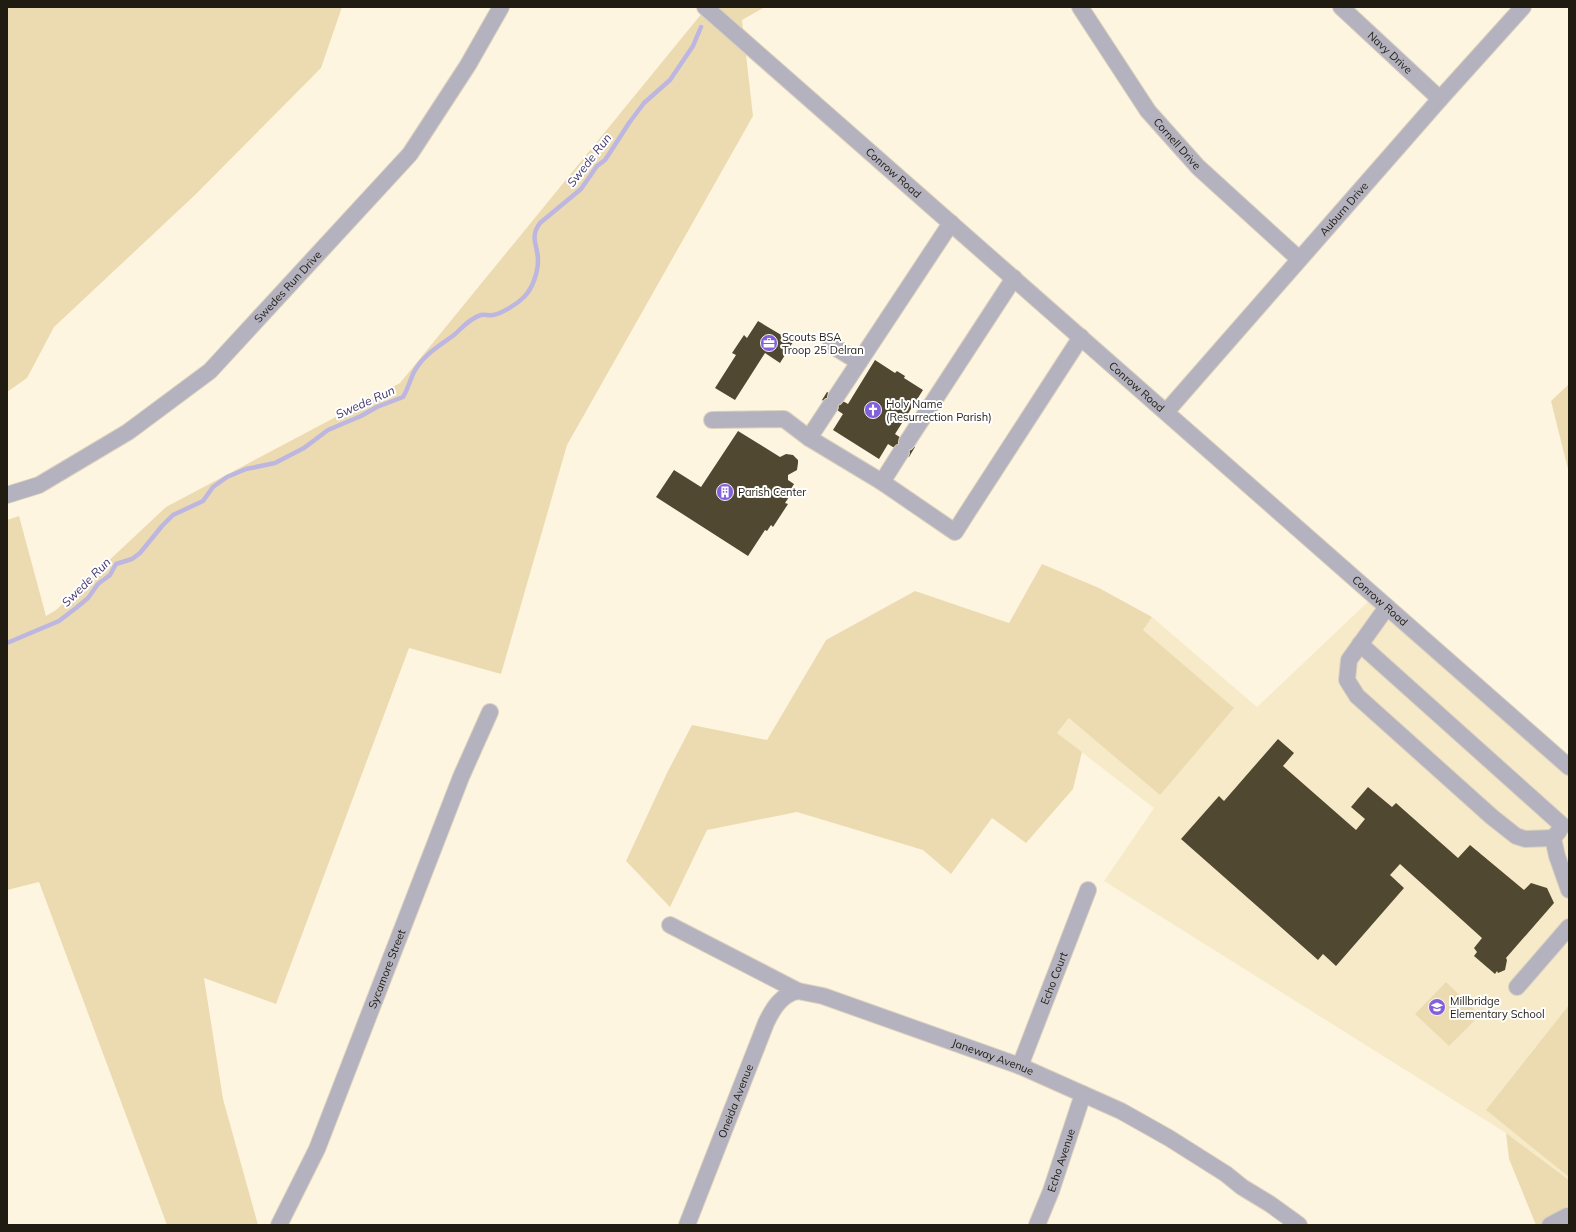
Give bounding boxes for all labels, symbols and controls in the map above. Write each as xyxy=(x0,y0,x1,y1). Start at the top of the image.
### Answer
street label: Navy Drive xyxy=(1365,28,1415,77)
street label: Cornell Drive xyxy=(1150,115,1204,172)
water label: Swede Run xyxy=(564,130,614,190)
street label: Conrow Road xyxy=(863,145,924,201)
street label: Auburn Drive xyxy=(1316,179,1371,239)
street label: Swedes Run Drive xyxy=(251,248,324,326)
place label: Scouts BSA Troop 25 Delran xyxy=(782,330,864,357)
office icon: Scouts BSA Troop 25 Delran xyxy=(759,333,779,353)
street label: Conrow Road xyxy=(1106,359,1167,415)
water label: Swede Run xyxy=(333,382,397,422)
place label: Holy Name (Resurrection Parish) xyxy=(886,397,992,424)
church icon: Holy Name (Resurrection Parish) xyxy=(863,400,883,420)
building icon: Parish Center xyxy=(715,482,735,502)
place label: Parish Center xyxy=(738,485,806,499)
water label: Swede Run xyxy=(58,554,114,610)
street label: Conrow Road xyxy=(1349,573,1411,629)
street label: Sycamore Street xyxy=(365,927,408,1011)
street label: Echo Court xyxy=(1037,950,1070,1007)
place label: Millbridge Elementary School xyxy=(1450,994,1545,1021)
school or university icon: Millbridge Elementary School xyxy=(1427,997,1447,1017)
street label: Janeway Avenue xyxy=(950,1035,1036,1078)
street label: Oneida Avenue xyxy=(715,1062,756,1140)
street label: Echo Avenue xyxy=(1044,1127,1078,1194)

